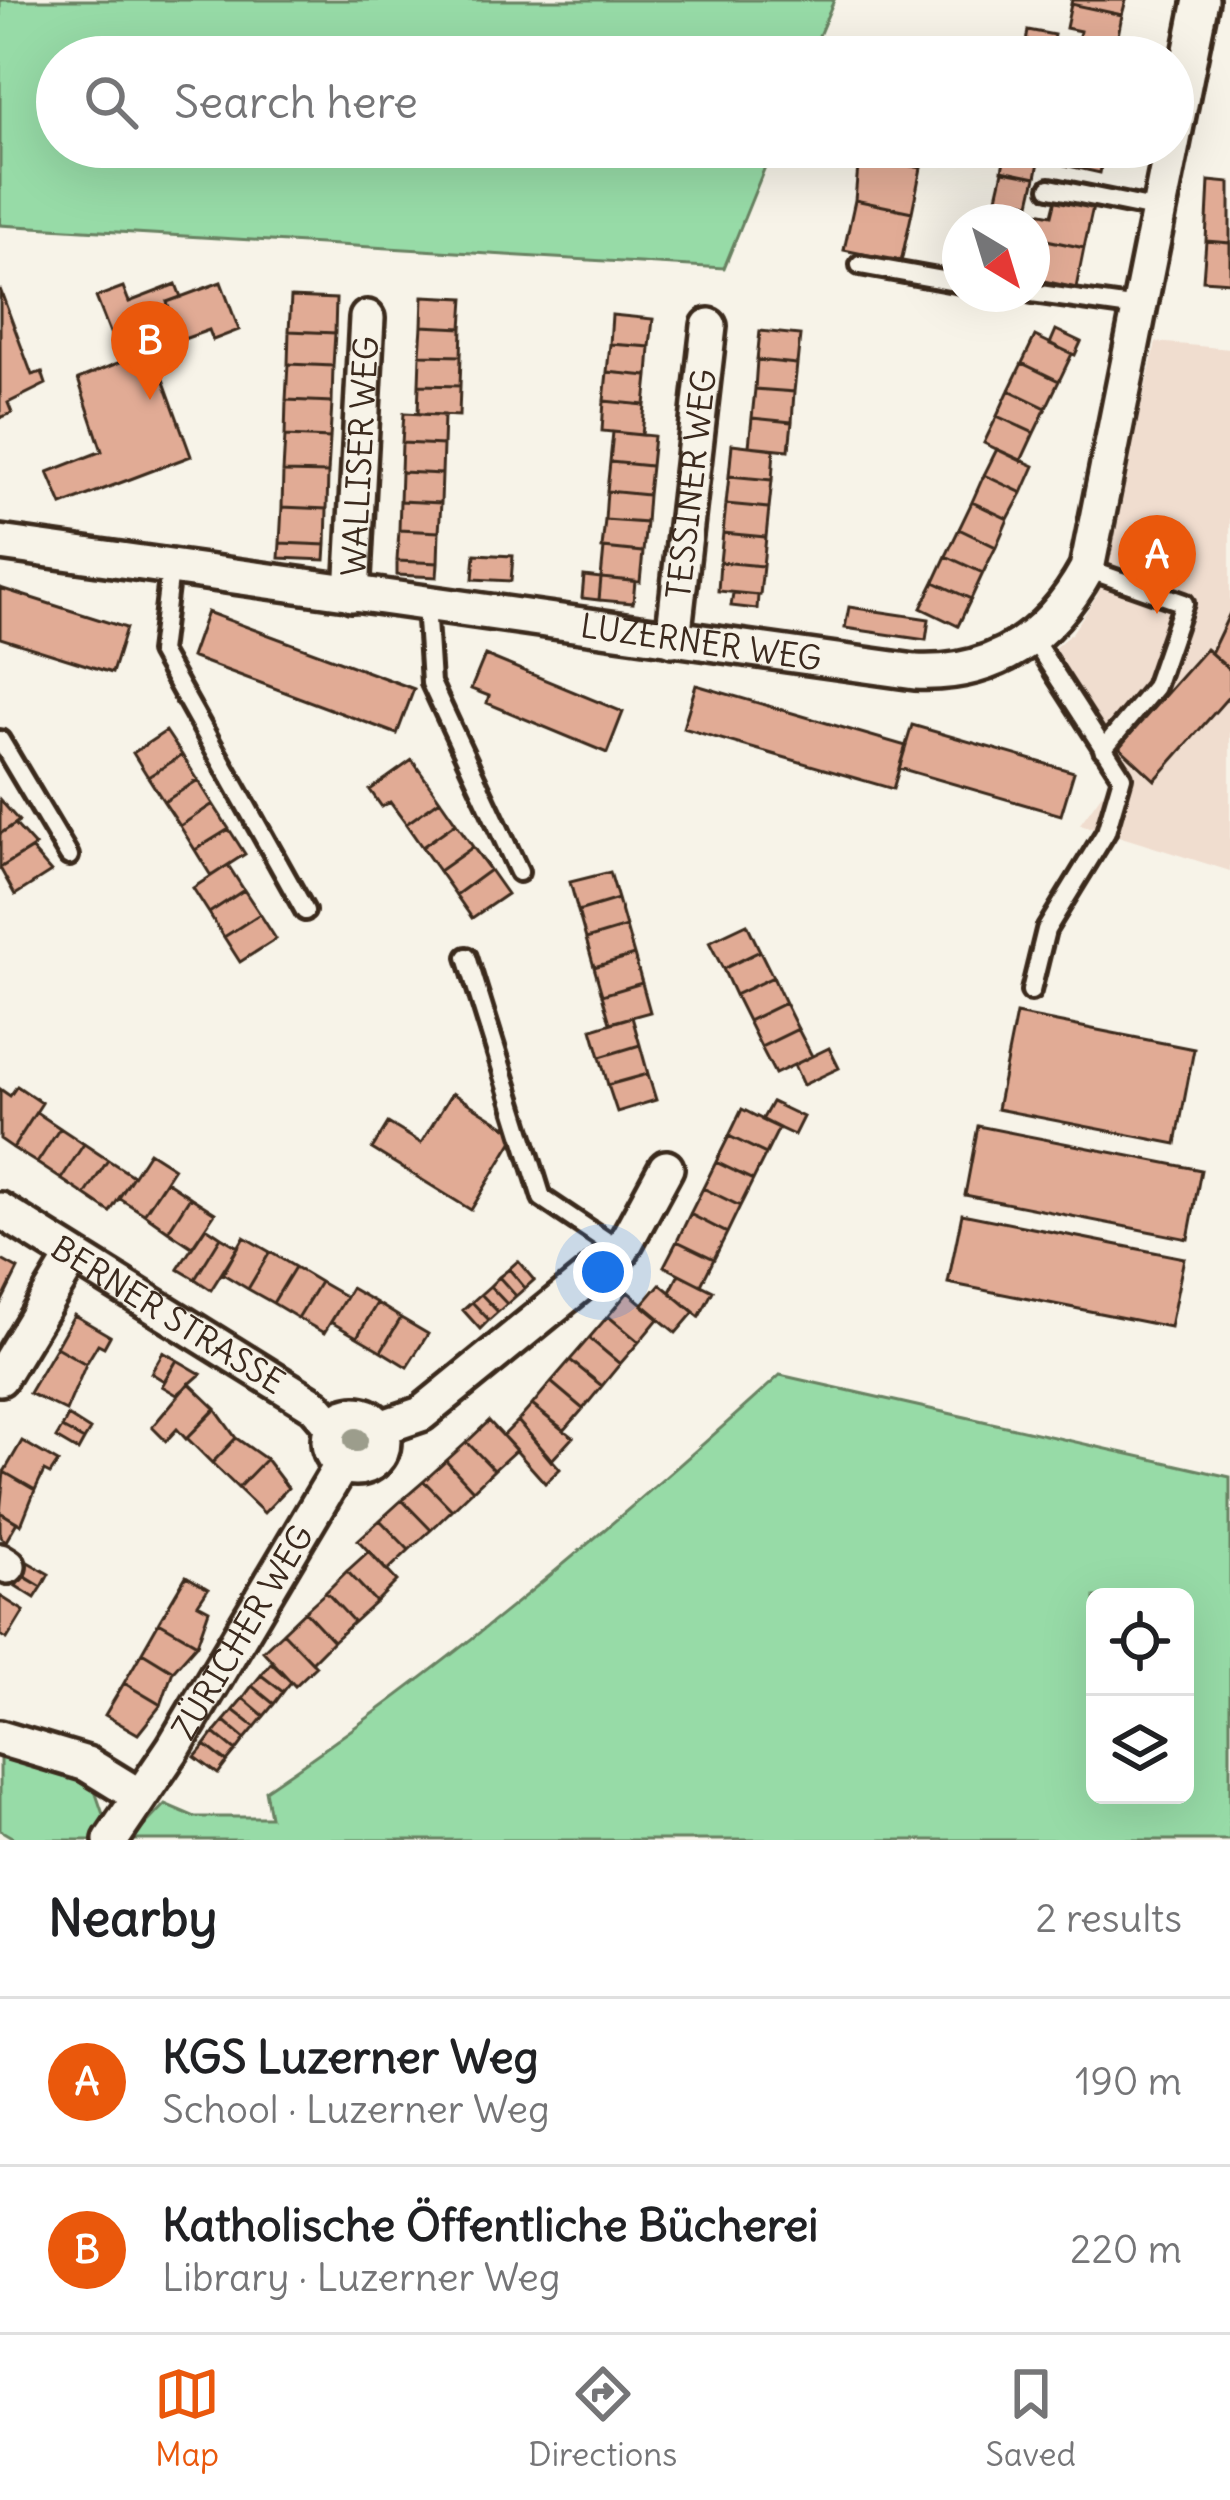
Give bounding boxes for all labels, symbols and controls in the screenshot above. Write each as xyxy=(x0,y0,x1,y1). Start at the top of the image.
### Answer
search box xyxy=(36,36,1194,168)
icon: search xyxy=(78,69,144,135)
text: Search here xyxy=(174,74,418,130)
north arrow xyxy=(942,204,1050,312)
pin: B xyxy=(111,301,189,400)
street label: WALLISER WEG xyxy=(332,335,387,577)
street label: TESSINER WEG xyxy=(657,367,725,601)
pin: A xyxy=(1118,515,1196,614)
street label: LUZERNER WEG xyxy=(578,604,824,680)
street label: BERNER STRASSE xyxy=(44,1226,293,1403)
your location xyxy=(573,1242,633,1302)
street label: ZÜRICHER WEG xyxy=(162,1517,322,1747)
map controls xyxy=(1086,1588,1194,1804)
button: locate xyxy=(1086,1588,1194,1696)
button: layers xyxy=(1086,1696,1194,1804)
text: Nearby xyxy=(48,1886,217,1950)
text: 2 results xyxy=(1035,1894,1182,1943)
text: KGS Luzerner Weg xyxy=(162,2029,539,2085)
text: A xyxy=(74,2057,100,2106)
text: 190 m xyxy=(1075,2057,1182,2106)
text: School · Luzerner Weg xyxy=(162,2085,550,2134)
text: Katholische Öffentliche Bücherei xyxy=(162,2197,818,2253)
text: B xyxy=(74,2225,100,2274)
text: 220 m xyxy=(1070,2225,1182,2274)
text: Library · Luzerner Weg xyxy=(162,2253,561,2302)
tab: Map xyxy=(154,2361,220,2475)
tab: Directions xyxy=(528,2361,677,2475)
tab: Saved xyxy=(986,2361,1076,2475)

